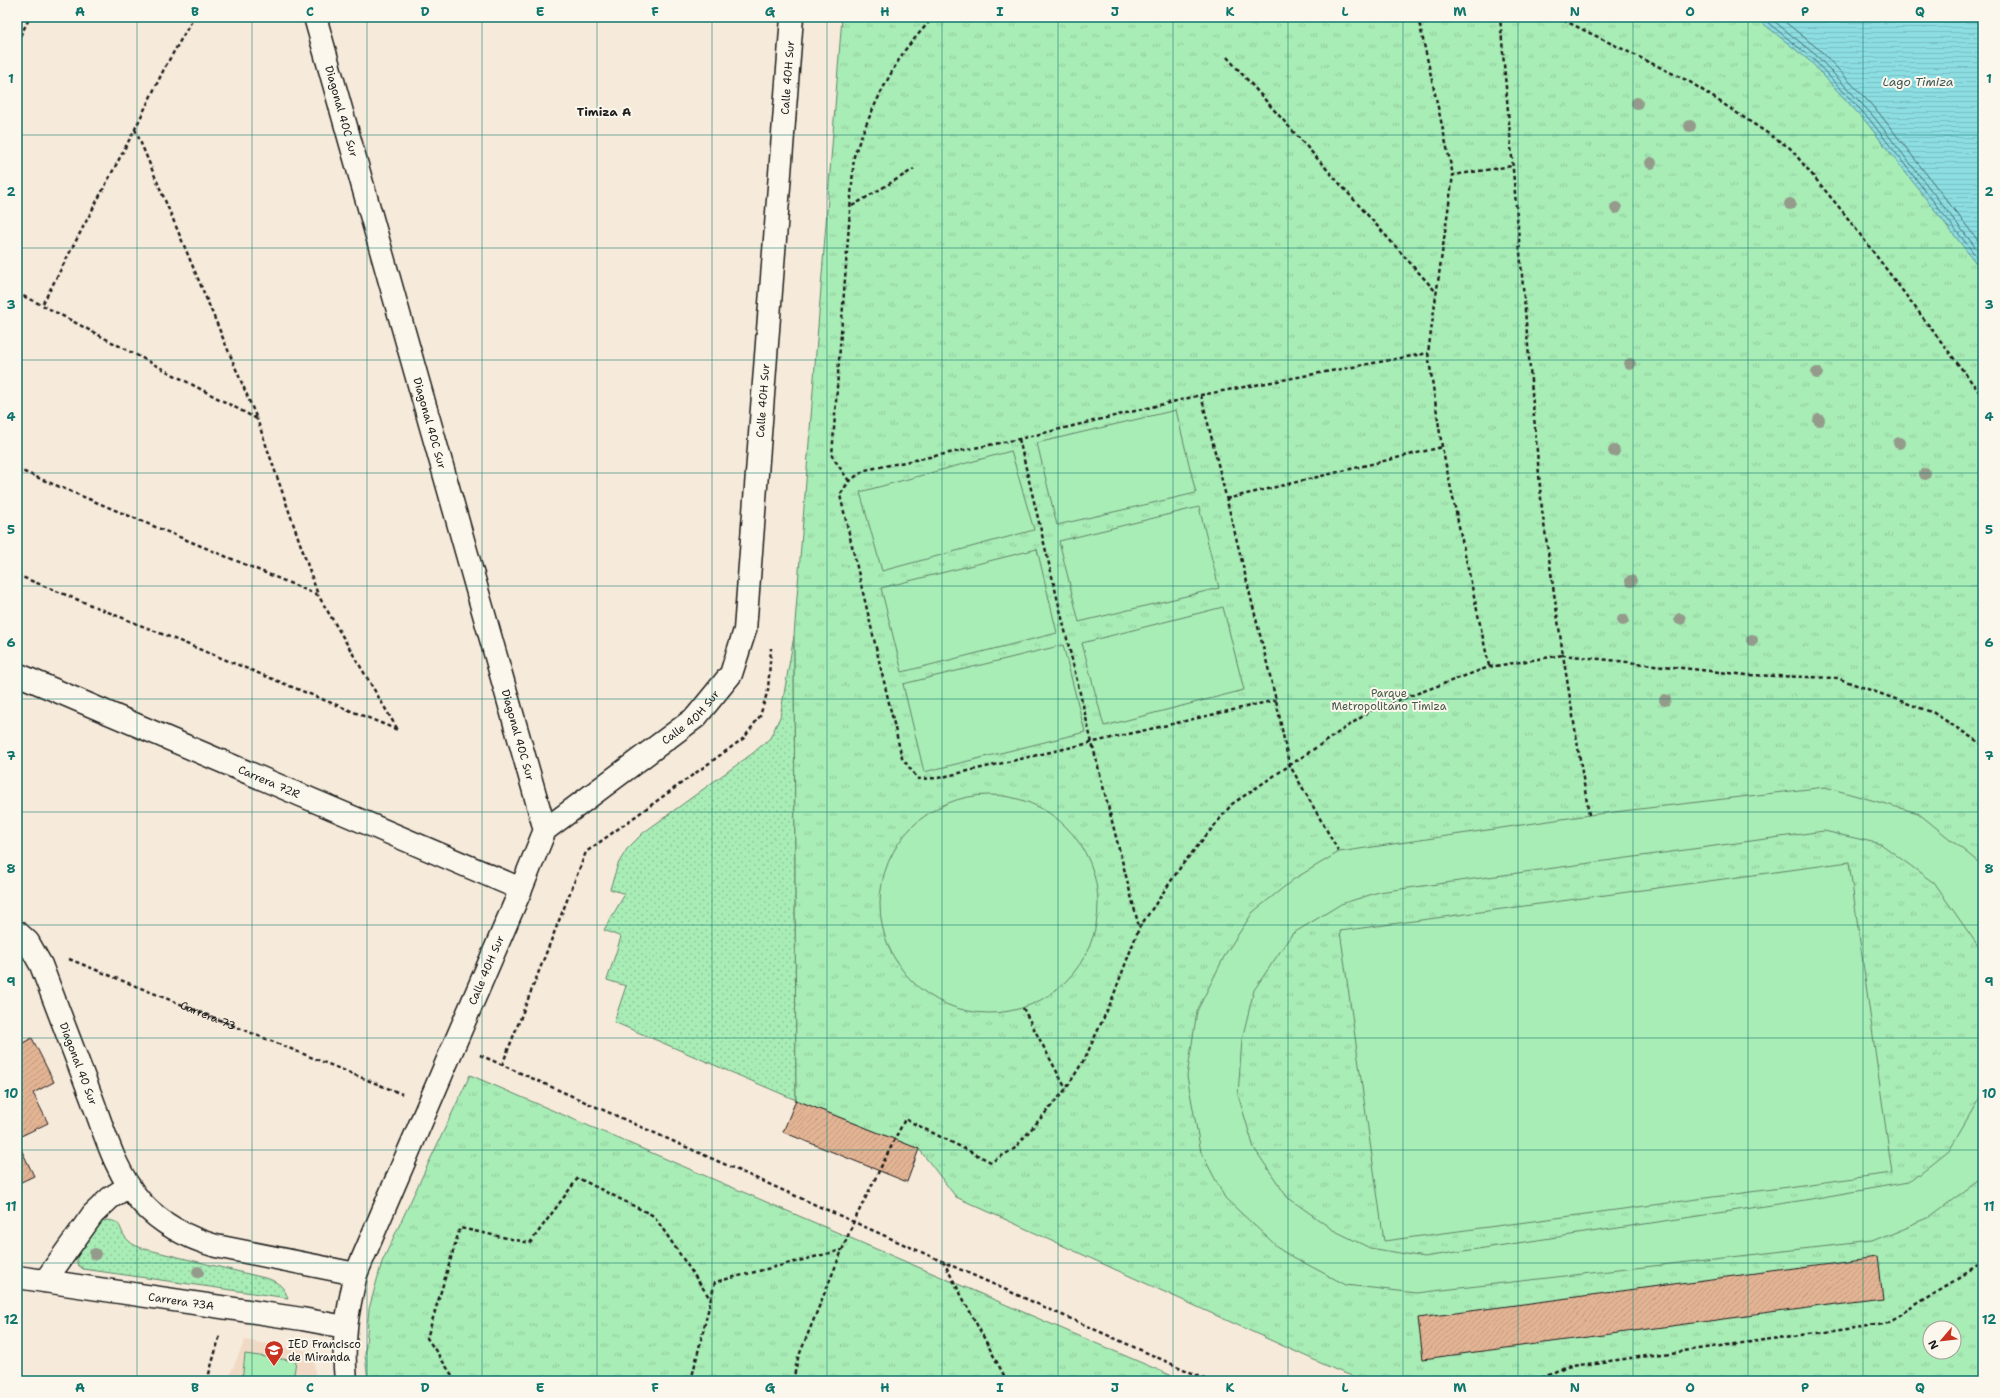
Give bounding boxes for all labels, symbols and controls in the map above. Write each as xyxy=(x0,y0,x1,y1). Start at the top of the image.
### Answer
text: A xyxy=(75,3,85,20)
text: B xyxy=(191,3,199,20)
text: C xyxy=(306,3,314,20)
text: D xyxy=(420,3,430,20)
text: E xyxy=(536,3,545,20)
text: F xyxy=(651,3,659,20)
text: G xyxy=(765,3,776,20)
text: H xyxy=(880,3,890,20)
text: I xyxy=(996,3,1004,20)
text: J xyxy=(1111,3,1119,20)
text: K xyxy=(1226,3,1235,20)
text: L xyxy=(1341,3,1349,20)
text: M xyxy=(1453,3,1467,20)
text: N xyxy=(1570,3,1580,20)
text: O xyxy=(1685,3,1695,20)
text: P xyxy=(1801,3,1809,20)
text: Q xyxy=(1915,3,1925,20)
street label: Calle 40H Sur xyxy=(778,40,798,115)
street label: Diagonal 40C Sur xyxy=(321,64,361,159)
text: 1 xyxy=(8,70,14,87)
text: 1 xyxy=(1986,70,1992,87)
water label: Lago Timiza xyxy=(1883,74,1953,90)
district label: Timiza A xyxy=(577,104,631,120)
text: 2 xyxy=(6,183,16,200)
text: 2 xyxy=(1984,183,1994,200)
text: 3 xyxy=(6,296,16,313)
text: 3 xyxy=(1984,296,1994,313)
street label: Calle 40H Sur xyxy=(753,363,773,438)
street label: Diagonal 40C Sur xyxy=(409,376,449,471)
text: 4 xyxy=(6,408,16,425)
text: 4 xyxy=(1984,408,1994,425)
text: 5 xyxy=(7,521,15,538)
text: 5 xyxy=(1985,521,1993,538)
text: 6 xyxy=(6,634,16,651)
text: 6 xyxy=(1984,634,1994,651)
park label: Parque Metropolitano Timiza xyxy=(1331,686,1447,714)
street label: Calle 40H Sur xyxy=(659,687,723,748)
street label: Diagonal 40C Sur xyxy=(498,688,538,782)
text: 7 xyxy=(6,747,16,764)
text: 7 xyxy=(1984,747,1994,764)
street label: Carrera 72R xyxy=(236,762,303,802)
text: 8 xyxy=(6,860,16,877)
text: 8 xyxy=(1984,860,1994,877)
street label: Calle 40H Sur xyxy=(465,933,508,1007)
text: 9 xyxy=(6,973,16,990)
text: 9 xyxy=(1984,973,1994,990)
street label: Carrera 73 xyxy=(178,998,238,1034)
street label: Diagonal 40 Sur xyxy=(56,1020,101,1107)
text: 10 xyxy=(4,1085,18,1102)
text: 10 xyxy=(1982,1085,1996,1102)
text: 11 xyxy=(5,1198,17,1215)
text: 11 xyxy=(1983,1198,1995,1215)
street label: Carrera 73A xyxy=(147,1289,215,1314)
text: 12 xyxy=(4,1311,18,1328)
text: 12 xyxy=(1982,1311,1996,1328)
north arrow xyxy=(1922,1320,1962,1360)
place label: IED Francisco de Miranda xyxy=(288,1337,361,1365)
text: N xyxy=(1925,1337,1942,1352)
school or university icon: IED Francisco de Miranda xyxy=(263,1339,285,1367)
text: A xyxy=(75,1379,85,1396)
text: B xyxy=(191,1379,199,1396)
text: C xyxy=(306,1379,314,1396)
text: D xyxy=(420,1379,430,1396)
text: E xyxy=(536,1379,545,1396)
text: F xyxy=(651,1379,659,1396)
text: G xyxy=(765,1379,776,1396)
text: H xyxy=(880,1379,890,1396)
text: I xyxy=(996,1379,1004,1396)
text: J xyxy=(1111,1379,1119,1396)
text: K xyxy=(1226,1379,1235,1396)
text: L xyxy=(1341,1379,1349,1396)
text: M xyxy=(1453,1379,1467,1396)
text: N xyxy=(1570,1379,1580,1396)
text: O xyxy=(1685,1379,1695,1396)
text: P xyxy=(1801,1379,1809,1396)
text: Q xyxy=(1915,1379,1925,1396)

